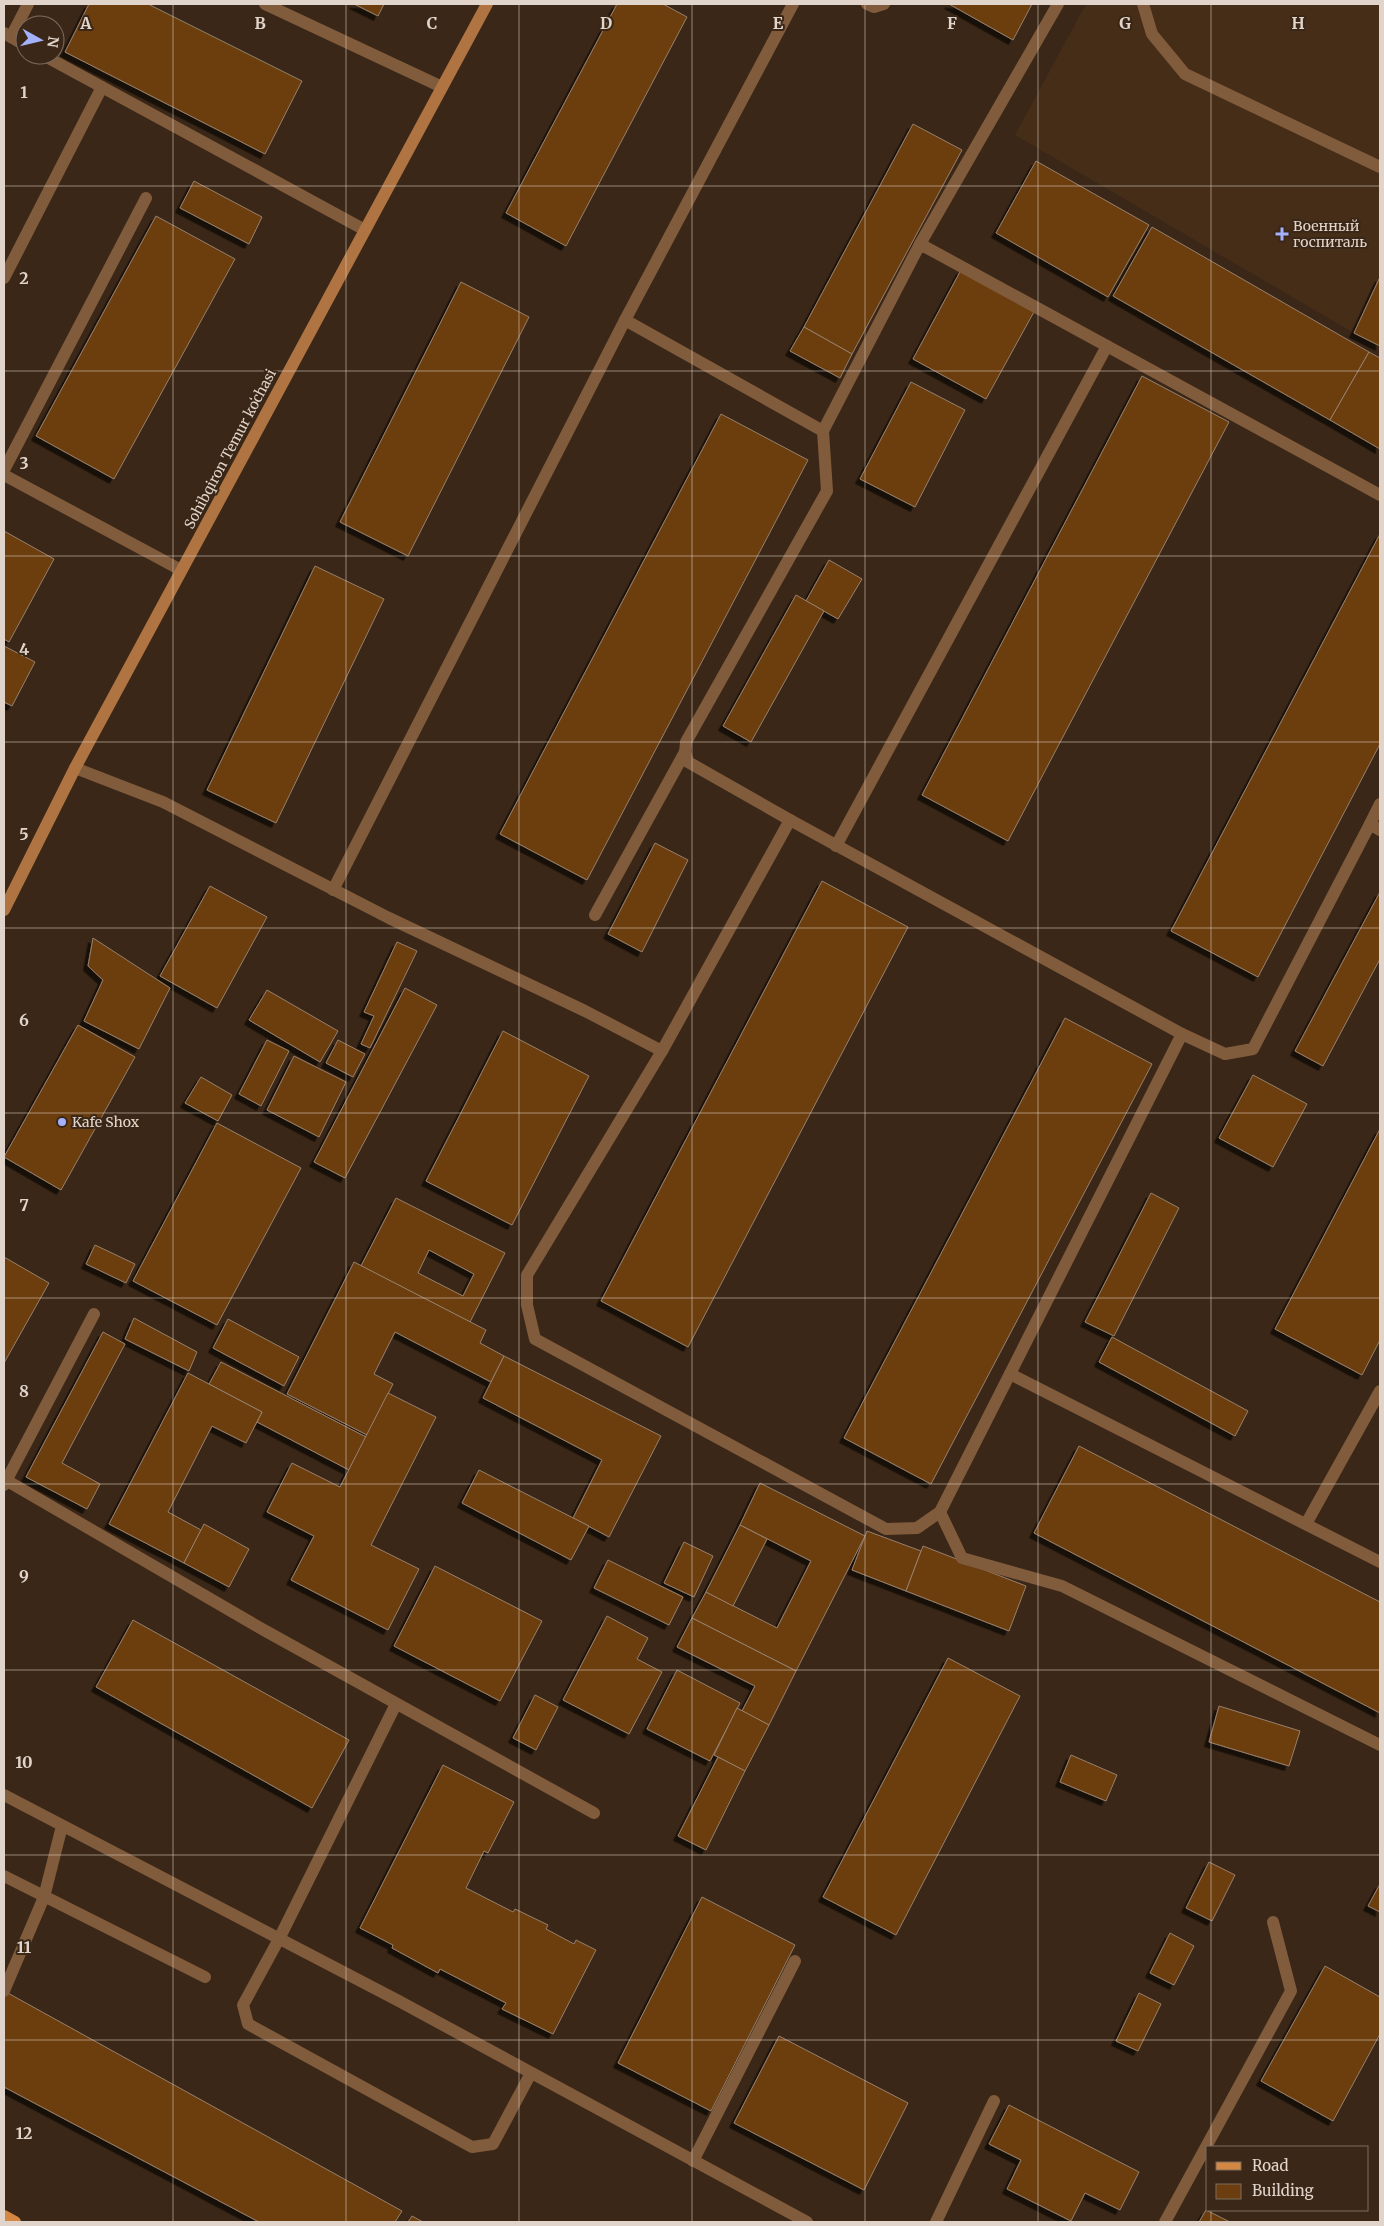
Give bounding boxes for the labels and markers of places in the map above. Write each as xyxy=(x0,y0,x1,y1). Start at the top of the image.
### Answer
place label: Военный госпиталь xyxy=(1293,217,1367,251)
marker: Военный госпиталь xyxy=(1275,227,1289,241)
place label: Kafe Shox xyxy=(72,1113,140,1131)
marker: Kafe Shox xyxy=(56,1116,68,1128)

